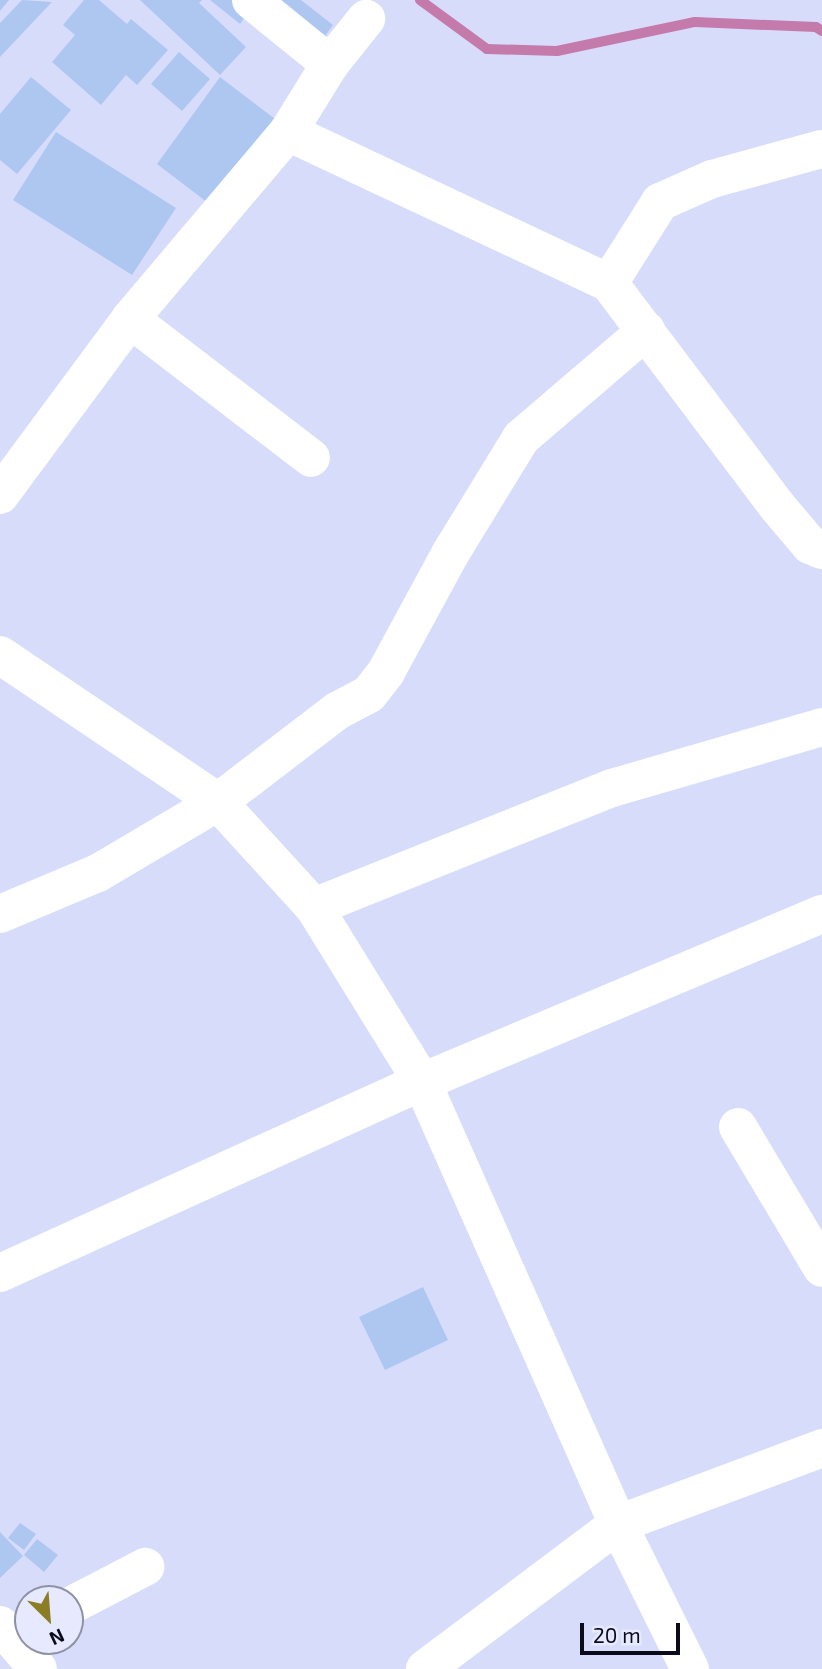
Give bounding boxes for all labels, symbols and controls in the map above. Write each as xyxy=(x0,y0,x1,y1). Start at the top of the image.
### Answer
north arrow xyxy=(14,1585,84,1655)
scale bar xyxy=(584,1610,684,1654)
text: 20 m xyxy=(593,1622,641,1647)
text: N xyxy=(46,1624,68,1651)

